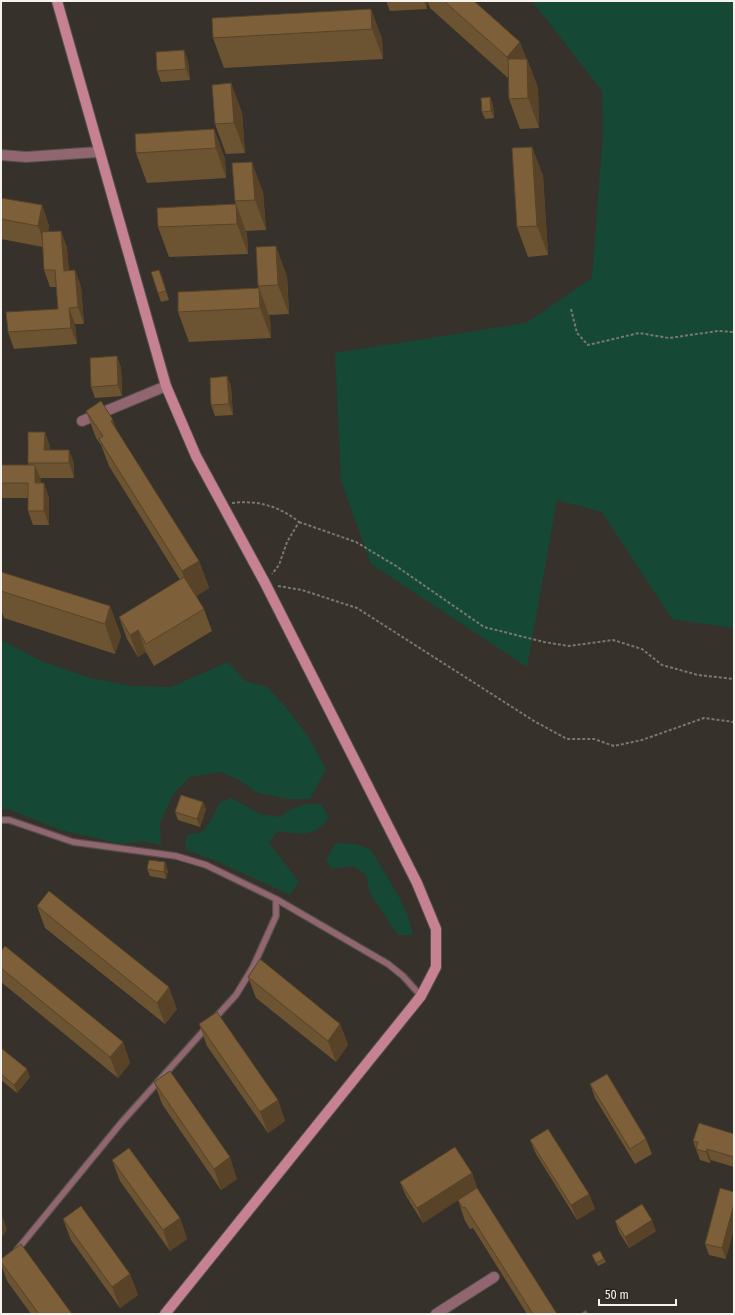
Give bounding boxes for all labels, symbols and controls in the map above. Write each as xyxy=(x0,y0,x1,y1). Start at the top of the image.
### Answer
scale bar xyxy=(599,1281,676,1307)
text: 50 m xyxy=(605,1288,629,1302)

